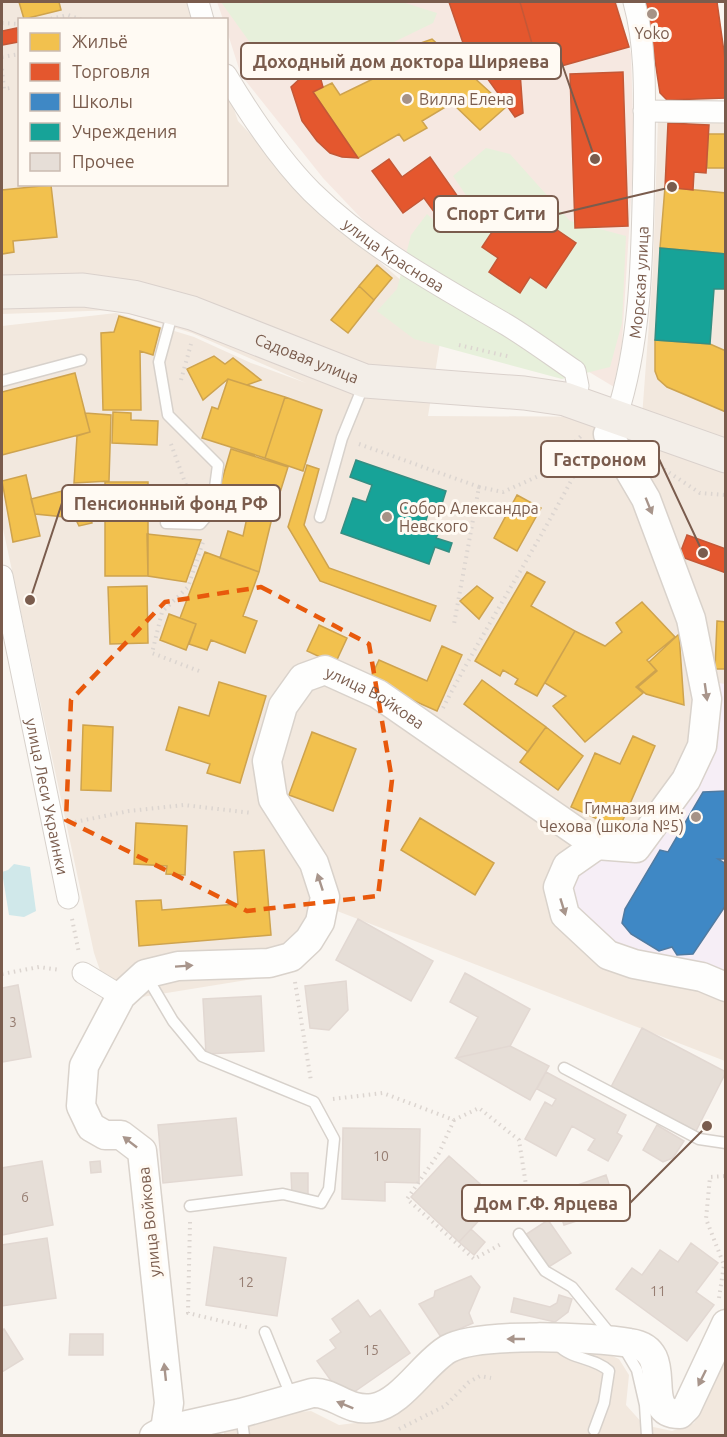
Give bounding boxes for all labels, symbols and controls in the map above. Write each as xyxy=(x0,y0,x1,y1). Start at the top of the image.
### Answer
marker: Yoko xyxy=(645,7,659,21)
legend xyxy=(18,18,228,186)
place label: Yoko xyxy=(634,24,670,42)
text: Жильё xyxy=(72,31,128,51)
callout: Доходный дом доктора Ширяева xyxy=(241,43,561,79)
text: Доходный дом доктора Ширяева xyxy=(253,51,549,71)
text: Торговля xyxy=(72,61,150,81)
place label: Вилла Елена xyxy=(419,90,514,108)
text: Школы xyxy=(72,91,133,111)
marker: Вилла Елена xyxy=(400,92,414,106)
text: Учреждения xyxy=(72,121,177,141)
text: Прочее xyxy=(72,151,135,171)
callout: Спорт Сити xyxy=(434,196,558,232)
text: Спорт Сити xyxy=(446,203,546,223)
street label: улица Краснова xyxy=(340,214,448,295)
street label: Морская улица xyxy=(625,226,652,340)
street label: Садовая улица xyxy=(252,330,361,387)
callout: Гастроном xyxy=(541,441,659,477)
text: Гастроном xyxy=(553,449,647,469)
callout: Пенсионный фонд РФ xyxy=(62,485,280,521)
text: Пенсионный фонд РФ xyxy=(74,493,268,513)
one-way arrow xyxy=(645,497,654,515)
place label: Собор Александра Невского xyxy=(399,499,539,535)
marker: Собор Александра Невского xyxy=(380,510,394,524)
street label: улица Войкова xyxy=(323,663,428,732)
one-way arrow xyxy=(701,683,710,702)
street label: улица Леси Украинки xyxy=(22,717,72,876)
place label: Гимназия им. Чехова (школа №5) xyxy=(539,799,684,836)
marker: Гимназия им. Чехова (школа №5) xyxy=(689,810,703,824)
one-way arrow xyxy=(315,873,325,891)
one-way arrow xyxy=(559,898,569,916)
one-way arrow xyxy=(174,961,193,971)
house number: 3 xyxy=(9,1014,17,1030)
one-way arrow xyxy=(122,1136,137,1148)
house number: 10 xyxy=(373,1148,389,1164)
street label: улица Войкова xyxy=(134,1166,164,1278)
callout: Дом Г.Ф. Ярцева xyxy=(462,1185,630,1221)
house number: 6 xyxy=(21,1189,29,1205)
text: Дом Г.Ф. Ярцева xyxy=(474,1193,618,1213)
house number: 12 xyxy=(238,1274,254,1290)
house number: 11 xyxy=(650,1283,666,1299)
one-way arrow xyxy=(507,1334,526,1344)
house number: 15 xyxy=(363,1342,379,1358)
one-way arrow xyxy=(161,1362,170,1381)
one-way arrow xyxy=(697,1369,706,1386)
one-way arrow xyxy=(335,1399,353,1409)

